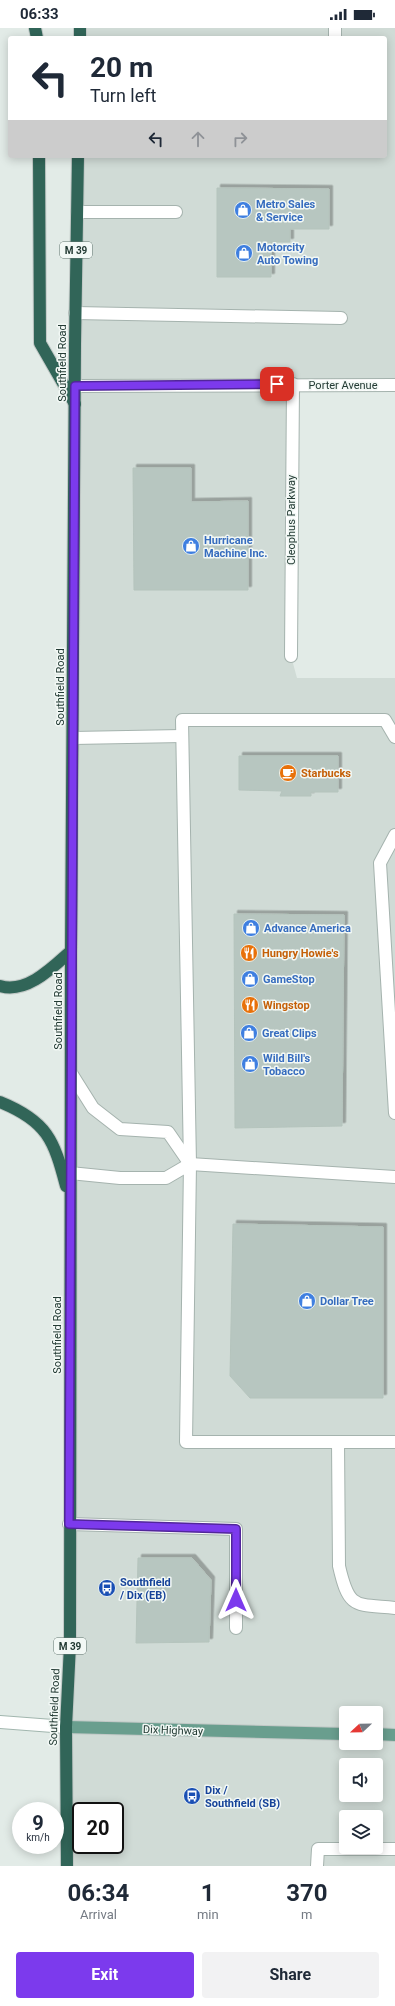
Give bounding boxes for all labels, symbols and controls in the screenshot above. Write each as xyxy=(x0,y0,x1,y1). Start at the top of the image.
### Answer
text: 06:33 xyxy=(20,5,59,23)
text: 20 m xyxy=(90,51,153,84)
icon: left xyxy=(24,52,76,104)
text: Turn left xyxy=(90,85,156,106)
icon: left xyxy=(145,128,167,150)
icon: ahead xyxy=(187,128,209,150)
icon: right xyxy=(229,128,251,150)
place label: Metro Sales & Service xyxy=(256,198,316,224)
shop icon: Metro Sales & Service xyxy=(233,200,253,220)
place label: Motorcity Auto Towing xyxy=(257,241,318,267)
road number: M 39 xyxy=(60,242,92,258)
shop icon: Motorcity Auto Towing xyxy=(234,243,254,263)
street label: Southfield Road xyxy=(56,324,69,402)
pin xyxy=(260,367,294,401)
icon: arrive xyxy=(266,373,288,395)
street label: Porter Avenue xyxy=(309,379,378,392)
street label: Cleophus Parkway xyxy=(285,474,298,565)
place label: Hurricane Machine Inc. xyxy=(204,534,267,560)
shop icon: Hurricane Machine Inc. xyxy=(181,536,201,556)
street label: Southfield Road xyxy=(54,648,67,726)
cafe icon: Starbucks xyxy=(278,763,298,783)
place label: Starbucks xyxy=(301,767,351,780)
shop icon: Advance America xyxy=(241,918,261,938)
place label: Advance America xyxy=(264,922,351,935)
restaurant icon: Hungry Howie's xyxy=(239,943,259,963)
place label: Hungry Howie's xyxy=(262,947,339,960)
shop icon: GameStop xyxy=(240,969,260,989)
street label: Southfield Road xyxy=(52,972,65,1050)
place label: GameStop xyxy=(263,973,315,986)
restaurant icon: Wingstop xyxy=(240,995,260,1015)
place label: Wingstop xyxy=(263,999,310,1012)
shop icon: Great Clips xyxy=(239,1023,259,1043)
place label: Great Clips xyxy=(262,1027,317,1040)
place label: Wild Bill's Tobacco xyxy=(263,1052,310,1078)
shop icon: Wild Bill's Tobacco xyxy=(240,1054,260,1074)
shop icon: Dollar Tree xyxy=(297,1291,317,1311)
place label: Dollar Tree xyxy=(320,1295,374,1308)
street label: Southfield Road xyxy=(51,1296,64,1374)
place label: Southfield / Dix (EB) xyxy=(119,1576,171,1602)
bus stop icon: Southfield / Dix (EB) xyxy=(97,1578,117,1598)
position arrow xyxy=(215,1579,257,1621)
road number: M 39 xyxy=(54,1638,86,1654)
street label: Southfield Road xyxy=(47,1668,62,1746)
north arrow xyxy=(339,1706,383,1750)
map controls xyxy=(339,1706,383,1854)
street label: Dix Highway xyxy=(143,1723,204,1738)
button: sound xyxy=(339,1758,383,1802)
place label: Dix / Southfield (SB) xyxy=(205,1784,280,1810)
bus stop icon: Dix / Southfield (SB) xyxy=(182,1786,202,1806)
speed limit sign: 20 xyxy=(72,1802,124,1854)
button: layers xyxy=(339,1810,383,1854)
text: 9 xyxy=(32,1811,44,1835)
text: km/h xyxy=(26,1832,50,1843)
text: 06:34 xyxy=(68,1879,129,1907)
text: 1 xyxy=(201,1879,215,1907)
text: 370 xyxy=(286,1879,327,1907)
text: Arrival xyxy=(80,1907,117,1922)
text: min xyxy=(197,1907,219,1922)
text: m xyxy=(301,1907,313,1922)
button: Exit xyxy=(16,1952,194,1998)
button: Share xyxy=(202,1952,379,1998)

